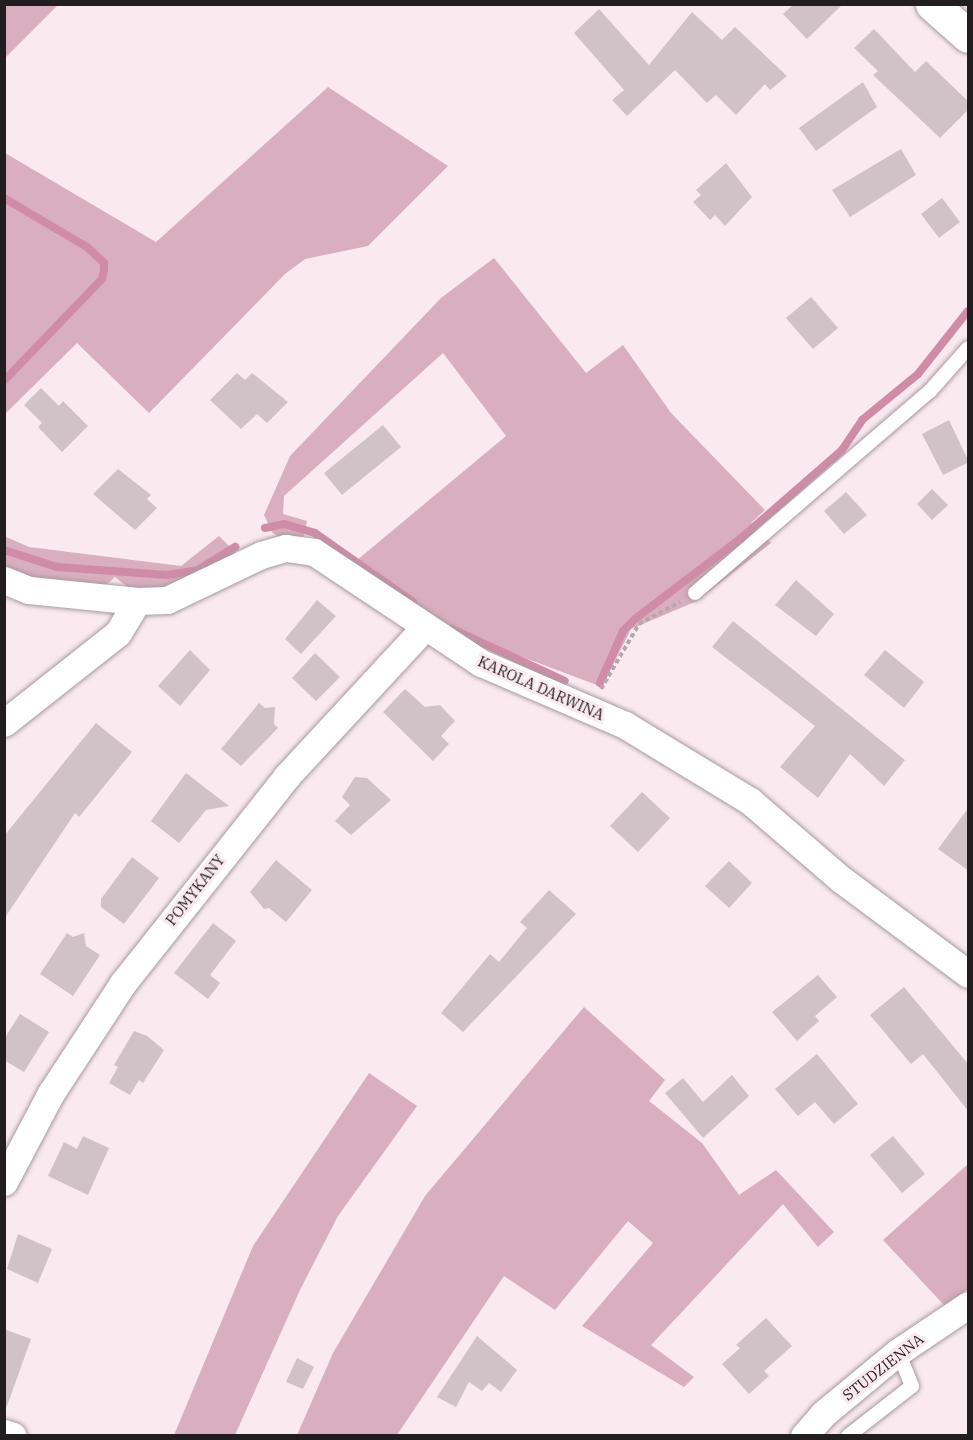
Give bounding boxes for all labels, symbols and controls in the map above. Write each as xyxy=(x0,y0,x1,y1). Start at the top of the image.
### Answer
street label: KAROLA DARWINA xyxy=(475,652,607,724)
street label: POMYKANY xyxy=(162,851,228,929)
street label: STUDZIENNA xyxy=(839,1330,927,1404)

